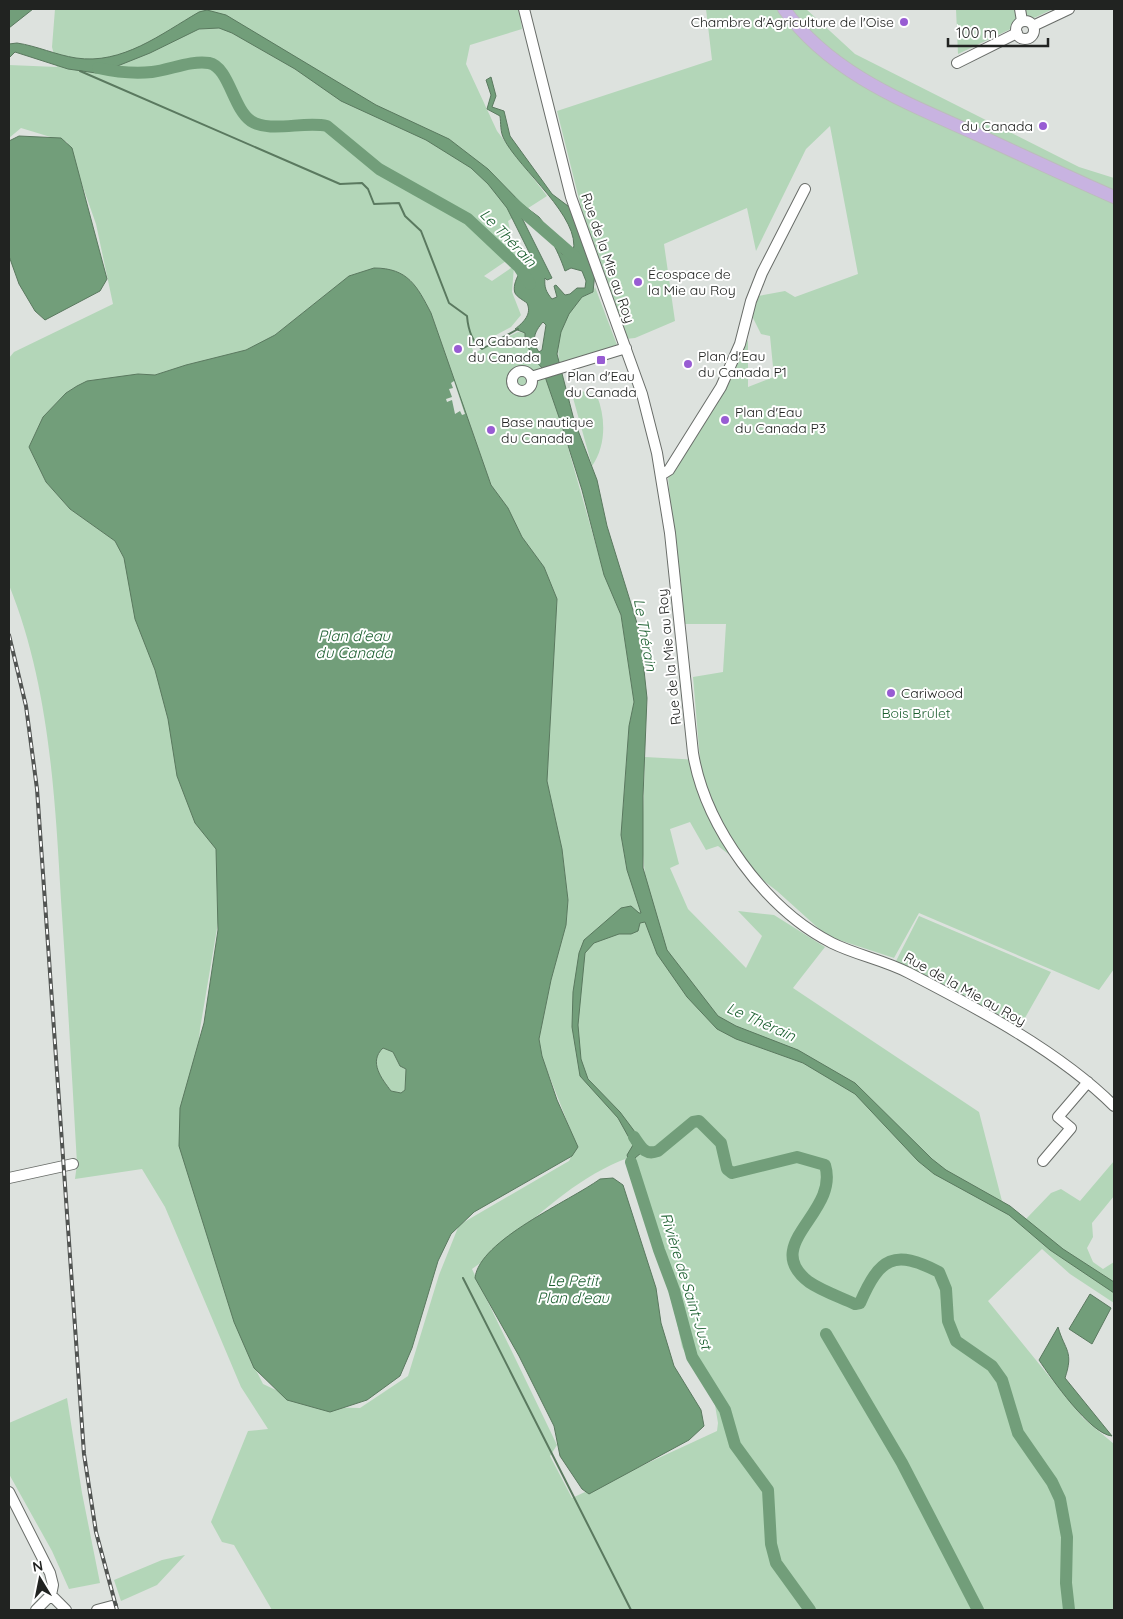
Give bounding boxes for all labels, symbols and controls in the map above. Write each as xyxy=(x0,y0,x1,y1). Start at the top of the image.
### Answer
place label: Chambre d'Agriculture de l'Oise xyxy=(691,13,894,31)
scale bar xyxy=(948,15,1048,47)
marker: Chambre d'Agriculture de l'Oise xyxy=(898,16,910,28)
text: 100 m xyxy=(956,23,997,42)
place label: du Canada xyxy=(961,117,1033,135)
marker: du Canada xyxy=(1037,120,1049,132)
street label: Rue de la Mie au Roy xyxy=(577,190,639,326)
water label: Le Thérain xyxy=(476,205,541,271)
place label: Écospace de la Mie au Roy xyxy=(648,265,736,299)
marker: Écospace de la Mie au Roy xyxy=(632,276,644,288)
place label: La Cabane du Canada xyxy=(468,332,540,366)
marker: La Cabane du Canada xyxy=(452,343,464,355)
place label: Plan d'Eau du Canada P1 xyxy=(698,347,787,381)
marker: Plan d'Eau du Canada xyxy=(595,354,607,366)
marker: Plan d'Eau du Canada P1 xyxy=(682,358,694,370)
place label: Plan d'Eau du Canada xyxy=(565,367,637,401)
place label: Plan d'Eau du Canada P3 xyxy=(735,403,826,437)
place label: Base nautique du Canada xyxy=(501,413,593,447)
marker: Plan d'Eau du Canada P3 xyxy=(719,414,731,426)
marker: Base nautique du Canada xyxy=(485,424,497,436)
street label: Rue de la Mie au Roy xyxy=(653,588,685,726)
water label: Le Thérain xyxy=(630,597,661,673)
water label: Plan d'eau du Canada xyxy=(316,626,393,662)
place label: Cariwood xyxy=(901,684,963,702)
marker: Cariwood xyxy=(885,687,897,699)
park label: Bois Brûlet xyxy=(881,704,951,722)
street label: Rue de la Mie au Roy xyxy=(901,948,1029,1030)
water label: Le Thérain xyxy=(724,998,799,1045)
water label: Rivière de Saint-Just xyxy=(657,1210,717,1353)
water label: Le Petit Plan d'eau xyxy=(537,1271,611,1307)
north arrow xyxy=(15,1554,65,1604)
text: N xyxy=(31,1556,44,1576)

